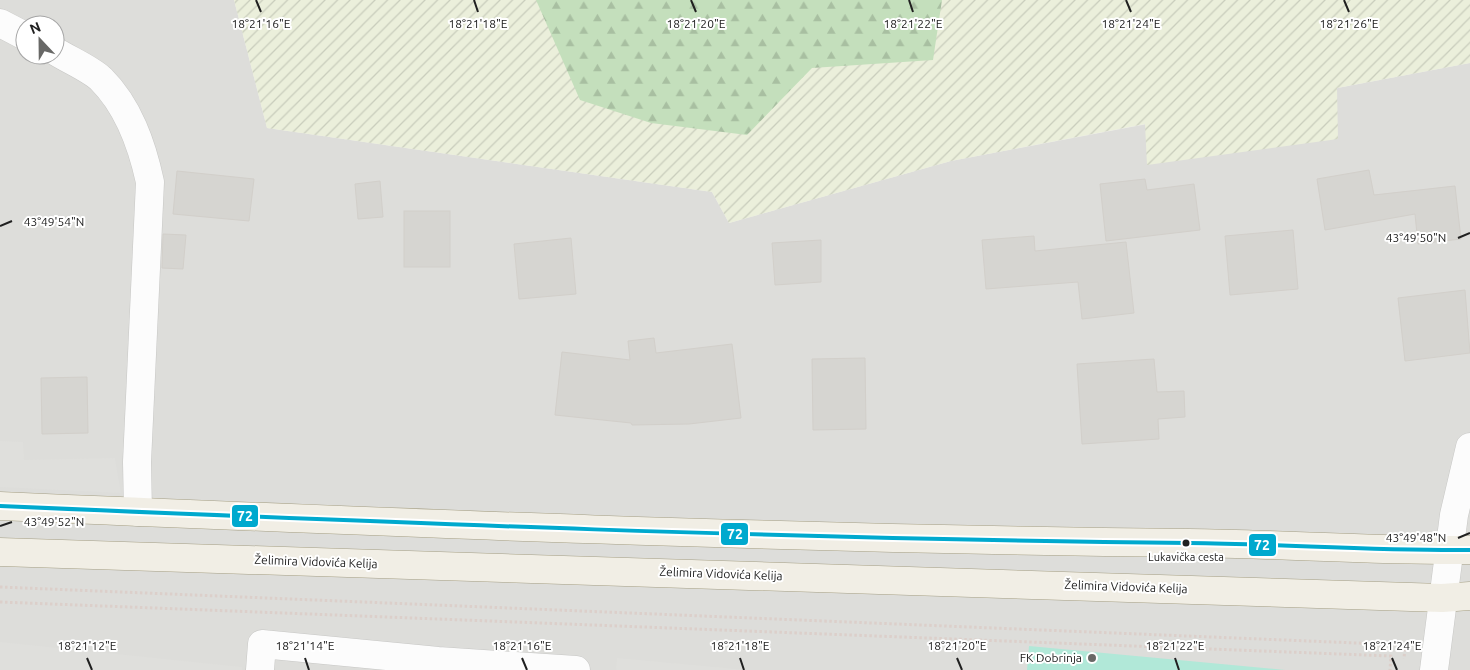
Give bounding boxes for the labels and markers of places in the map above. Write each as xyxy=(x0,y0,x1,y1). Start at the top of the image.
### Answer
marker: Lukavička cesta xyxy=(1181,538,1191,548)
place label: Lukavička cesta xyxy=(1148,551,1224,563)
place label: FK Dobrinja xyxy=(1020,651,1082,664)
marker: FK Dobrinja xyxy=(1086,652,1098,664)

